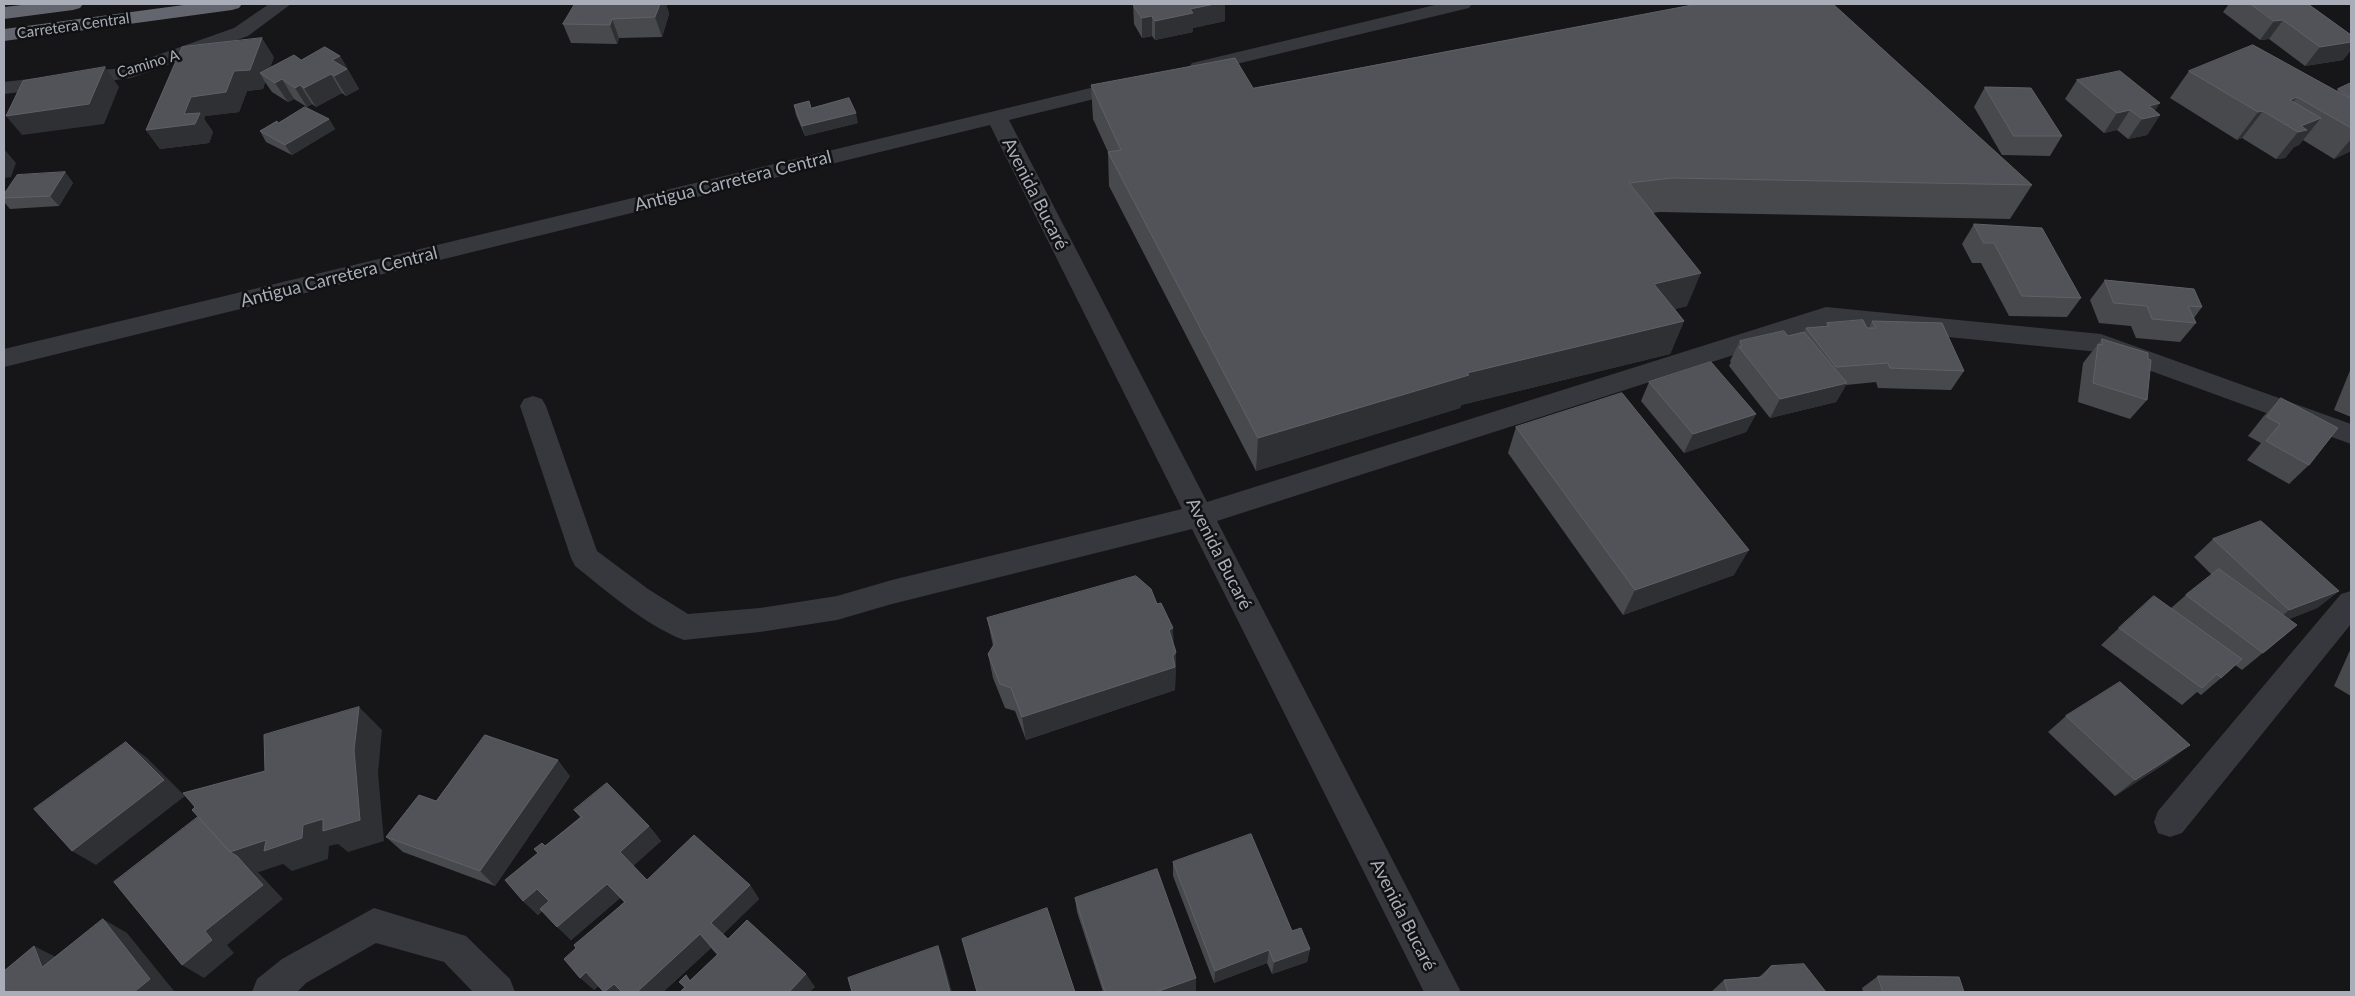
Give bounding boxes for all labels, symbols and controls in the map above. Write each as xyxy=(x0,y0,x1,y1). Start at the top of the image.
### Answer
street label: Carretera Central xyxy=(15,9,131,43)
street label: Camino A xyxy=(115,46,181,82)
street label: Avenida Bucaré xyxy=(998,134,1072,254)
street label: Antigua Carretera Central xyxy=(632,146,834,216)
street label: Antigua Carretera Central xyxy=(238,242,440,312)
street label: Avenida Bucaré xyxy=(1182,494,1256,614)
street label: Avenida Bucaré xyxy=(1366,855,1440,975)

